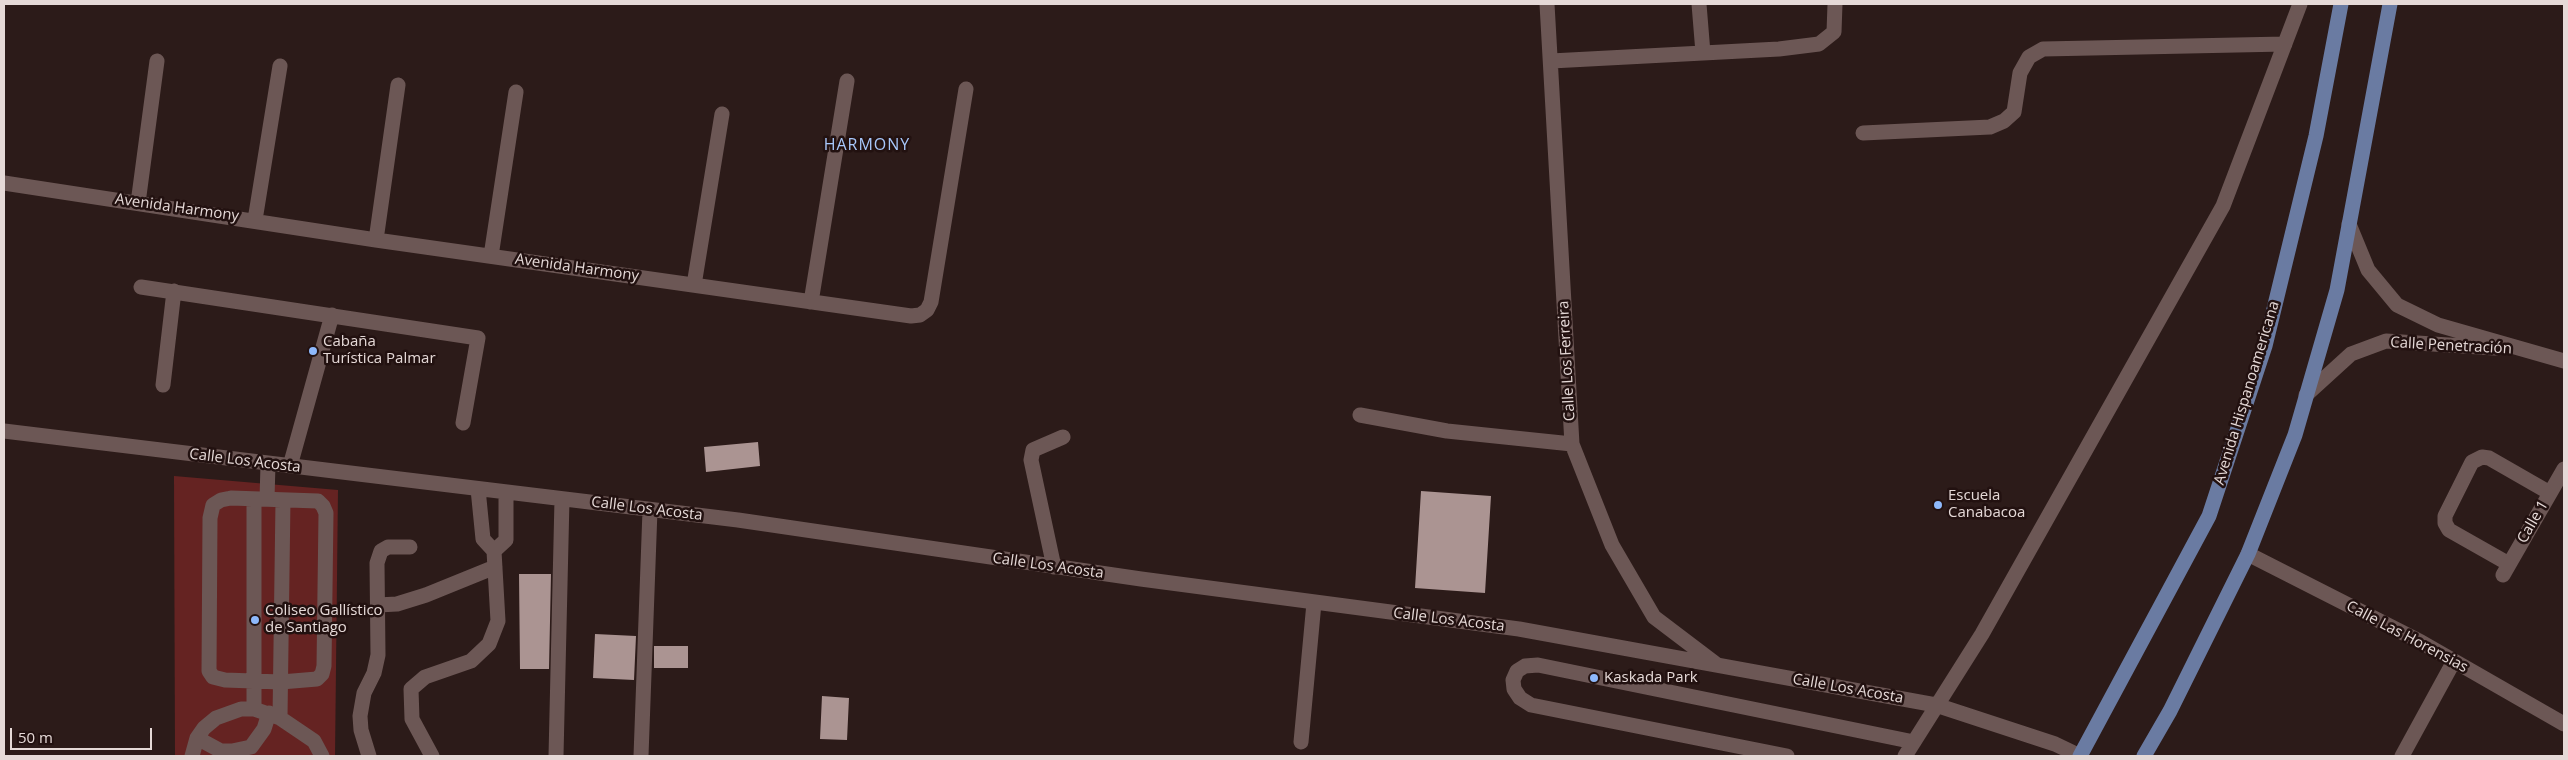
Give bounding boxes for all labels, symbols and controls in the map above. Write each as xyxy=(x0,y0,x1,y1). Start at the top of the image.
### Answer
district label: HARMONY xyxy=(823,135,911,155)
street label: Avenida Harmony xyxy=(114,190,240,226)
street label: Avenida Harmony xyxy=(514,250,640,286)
street label: Avenida Hispanoamericana xyxy=(2210,299,2284,487)
street label: Calle Los Ferreira xyxy=(1555,300,1579,422)
place label: Cabaña Turística Palmar xyxy=(323,333,436,368)
street label: Calle Penetración xyxy=(2390,334,2512,358)
marker: Cabaña Turística Palmar xyxy=(307,345,319,357)
street label: Calle Los Acosta xyxy=(188,445,302,477)
place label: Escuela Canabacoa xyxy=(1948,487,2025,522)
street label: Calle Los Acosta xyxy=(590,493,704,525)
street label: Calle 1 xyxy=(2514,497,2552,547)
marker: Escuela Canabacoa xyxy=(1932,499,1944,511)
street label: Calle Los Acosta xyxy=(991,549,1105,583)
street label: Calle Las Horensias xyxy=(2343,597,2471,677)
place label: Coliseo Gallístico de Santiago xyxy=(265,602,383,637)
street label: Calle Los Acosta xyxy=(1392,604,1506,636)
marker: Coliseo Gallístico de Santiago xyxy=(249,614,261,626)
place label: Kaskada Park xyxy=(1604,669,1698,687)
street label: Calle Los Acosta xyxy=(1791,670,1905,708)
marker: Kaskada Park xyxy=(1588,672,1600,684)
scale bar xyxy=(12,718,155,750)
text: 50 m xyxy=(18,727,53,747)

